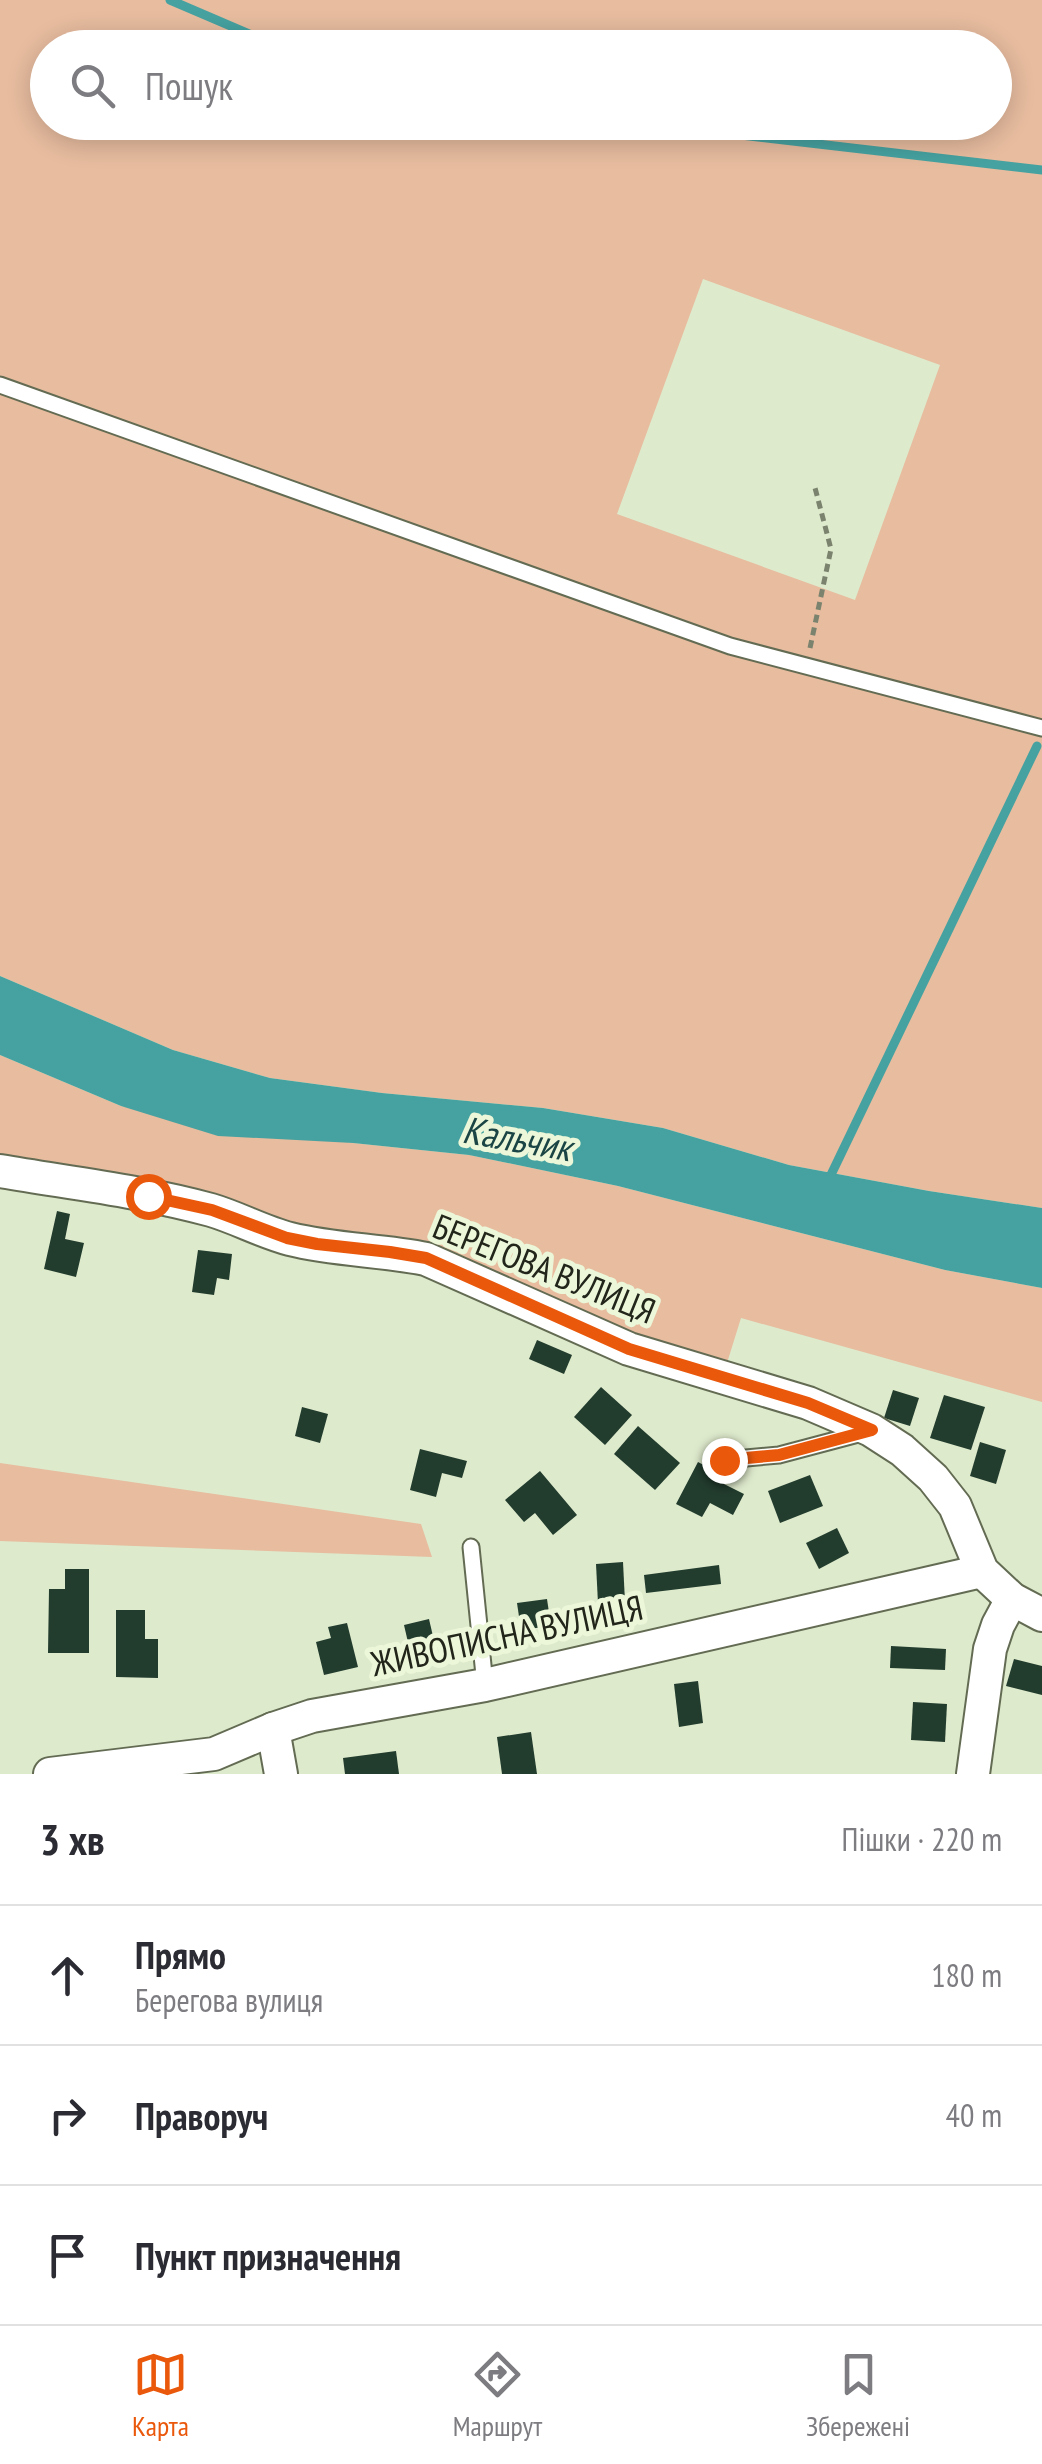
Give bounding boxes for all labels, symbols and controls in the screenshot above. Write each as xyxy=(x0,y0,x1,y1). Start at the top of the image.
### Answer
search box xyxy=(30,30,1012,140)
icon: search xyxy=(65,58,120,113)
text: Пошук xyxy=(145,61,233,110)
water label: Кальчик xyxy=(459,1104,580,1172)
route start xyxy=(126,1174,172,1220)
street label: БЕРЕГОВА ВУЛИЦЯ xyxy=(426,1203,662,1334)
route end xyxy=(702,1438,748,1484)
street label: ЖИВОПИСНА ВУЛИЦЯ xyxy=(366,1584,647,1686)
text: 3 хв xyxy=(40,1812,105,1867)
text: Пішки · 220 m xyxy=(842,1818,1002,1860)
text: Прямо xyxy=(135,1930,226,1979)
icon: ahead xyxy=(40,1948,95,2003)
text: 180 m xyxy=(931,1954,1002,1996)
text: Берегова вулиця xyxy=(135,1979,323,2021)
icon: right xyxy=(40,2088,95,2143)
text: Праворуч xyxy=(135,2091,268,2140)
text: 40 m xyxy=(946,2094,1002,2136)
icon: arrive xyxy=(40,2228,95,2283)
text: Пункт призначення xyxy=(135,2231,401,2280)
tab: Карта xyxy=(132,2347,189,2444)
tab: Маршрут xyxy=(453,2347,542,2444)
tab: Збережені xyxy=(806,2347,910,2444)

